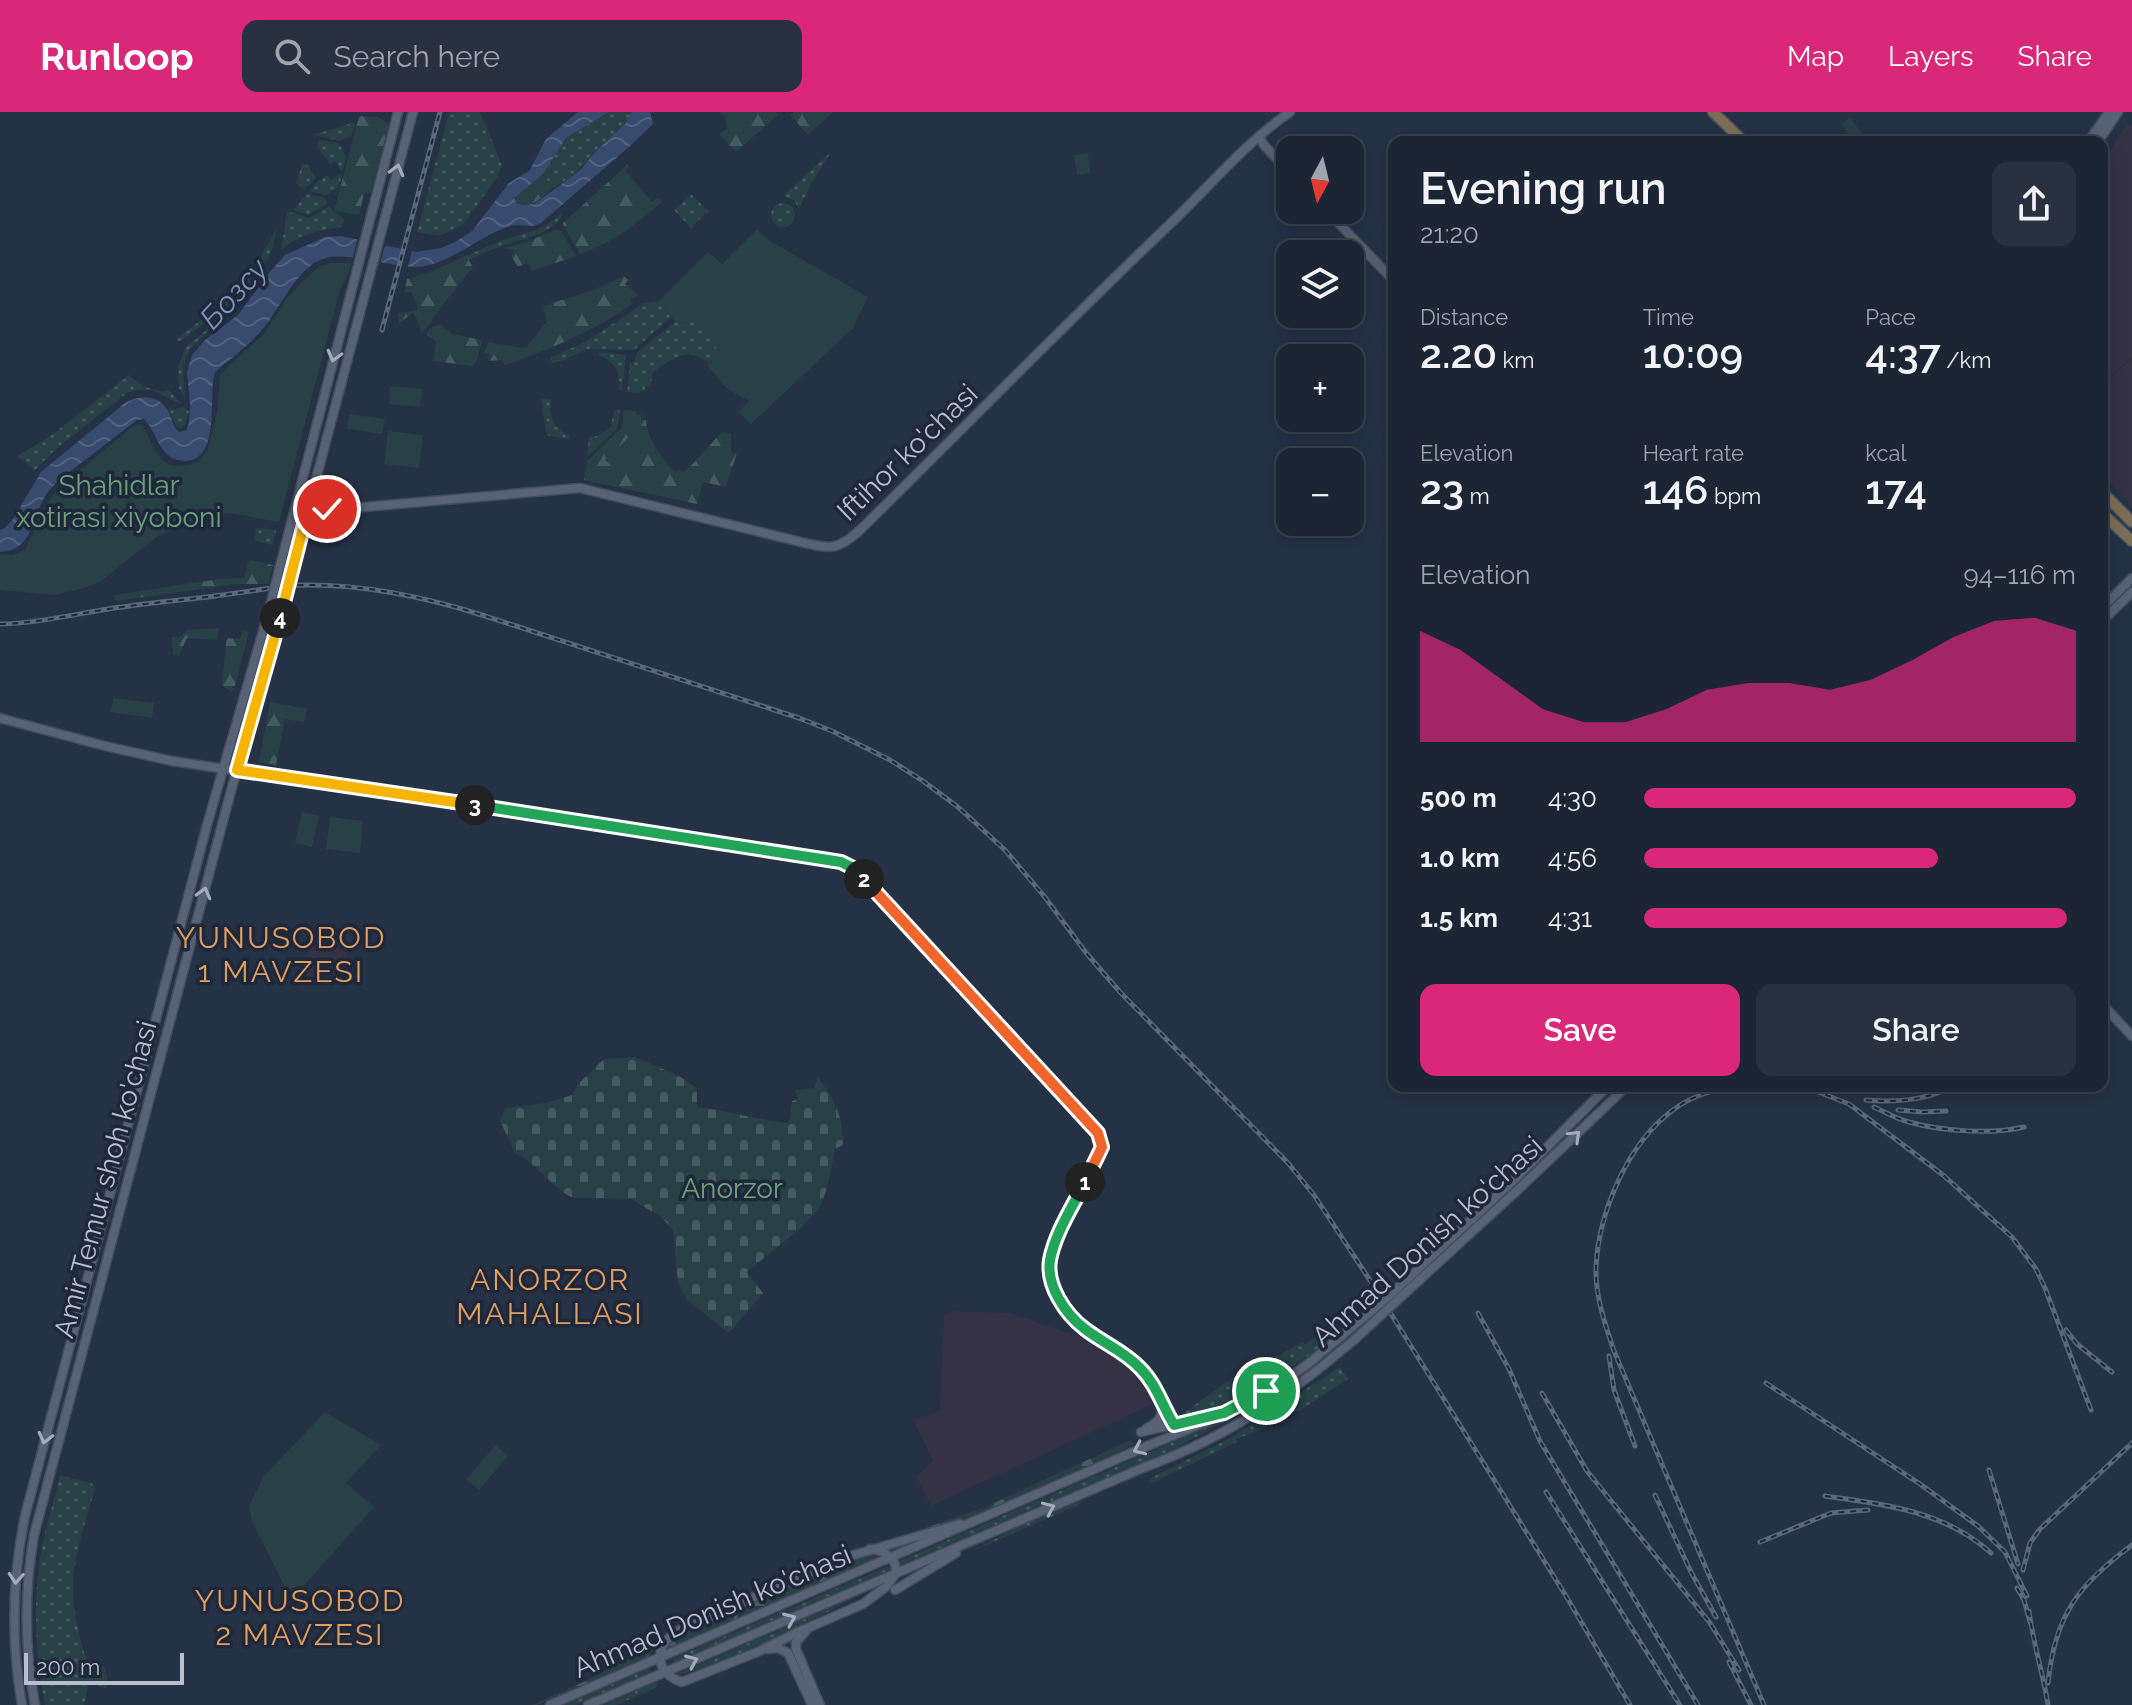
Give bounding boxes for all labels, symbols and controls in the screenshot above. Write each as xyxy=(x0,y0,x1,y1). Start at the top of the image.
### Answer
search box xyxy=(242,20,802,92)
text: Runloop xyxy=(40,34,194,79)
icon: search xyxy=(270,34,314,78)
text: Search here xyxy=(334,39,500,74)
text: Map xyxy=(1787,40,1844,73)
text: Layers xyxy=(1888,40,1974,73)
text: Share xyxy=(2018,40,2092,73)
north arrow xyxy=(1276,136,1364,224)
map controls xyxy=(1276,136,1364,536)
button: share xyxy=(1992,162,2076,246)
one-way arrow xyxy=(388,163,405,177)
text: Evening run xyxy=(1420,163,1667,214)
text: 21:20 xyxy=(1420,219,1479,249)
button: layers xyxy=(1276,240,1364,328)
water label: Бозсу xyxy=(193,250,276,336)
text: Distance xyxy=(1420,304,1508,330)
text: Time xyxy=(1643,304,1694,330)
text: Pace xyxy=(1865,304,1916,330)
text: 2.20 xyxy=(1420,330,1497,377)
text: 10:09 xyxy=(1643,330,1743,377)
text: 4:37 xyxy=(1865,330,1941,377)
button: + xyxy=(1276,344,1364,432)
text: km xyxy=(1497,347,1535,373)
text: /km xyxy=(1941,347,1991,373)
one-way arrow xyxy=(326,348,343,362)
street label: Iftihor ko'chasi xyxy=(830,377,984,528)
text: Elevation xyxy=(1420,440,1513,466)
text: Heart rate xyxy=(1643,440,1744,466)
text: kcal xyxy=(1865,440,1906,466)
button: − xyxy=(1276,448,1364,536)
text: 23 xyxy=(1420,466,1464,513)
text: 146 xyxy=(1643,466,1708,513)
text: 174 xyxy=(1865,466,1927,513)
park label: Shahidlar xotirasi xiyoboni xyxy=(16,469,222,534)
pin xyxy=(293,475,361,543)
text: m xyxy=(1464,483,1490,509)
text: bpm xyxy=(1708,483,1761,509)
icon: check xyxy=(305,487,349,531)
text: Elevation xyxy=(1420,560,1530,590)
text: 94–116 m xyxy=(1964,560,2076,590)
pin: 4 xyxy=(260,598,300,638)
text: 4 xyxy=(274,605,286,631)
text: 500 m xyxy=(1420,783,1497,813)
text: 4:30 xyxy=(1548,783,1597,813)
pin: 3 xyxy=(455,785,495,825)
text: 3 xyxy=(469,792,481,818)
text: 1.0 km xyxy=(1420,843,1500,873)
text: 4:56 xyxy=(1548,843,1597,873)
pin: 2 xyxy=(844,859,884,899)
text: 2 xyxy=(858,866,870,892)
one-way arrow xyxy=(194,886,211,900)
text: 1.5 km xyxy=(1420,903,1498,933)
text: 4:31 xyxy=(1548,903,1592,933)
district label: YUNUSOBOD 1 MAVZESI xyxy=(176,920,386,989)
button: Save xyxy=(1420,984,1740,1076)
button: Share xyxy=(1756,984,2076,1076)
street label: Amir Temur shoh ko'chasi xyxy=(47,1017,164,1341)
street label: Ahmad Donish ko'chasi xyxy=(1305,1129,1549,1353)
one-way arrow xyxy=(1566,1130,1580,1145)
pin: 1 xyxy=(1065,1162,1105,1202)
text: 1 xyxy=(1080,1169,1090,1195)
park label: Anorzor xyxy=(681,1172,783,1205)
district label: ANORZOR MAHALLASI xyxy=(456,1262,644,1331)
pin xyxy=(1232,1357,1300,1425)
icon: arrive xyxy=(1244,1369,1288,1413)
one-way arrow xyxy=(38,1430,55,1444)
one-way arrow xyxy=(1133,1440,1147,1456)
one-way arrow xyxy=(1041,1502,1056,1518)
street label: Ahmad Donish ko'chasi xyxy=(568,1538,856,1685)
one-way arrow xyxy=(8,1572,25,1585)
district label: YUNUSOBOD 2 MAVZESI xyxy=(195,1583,405,1652)
one-way arrow xyxy=(781,1613,796,1629)
scale bar xyxy=(24,1649,184,1685)
text: 200 m xyxy=(36,1654,100,1680)
one-way arrow xyxy=(684,1655,698,1671)

